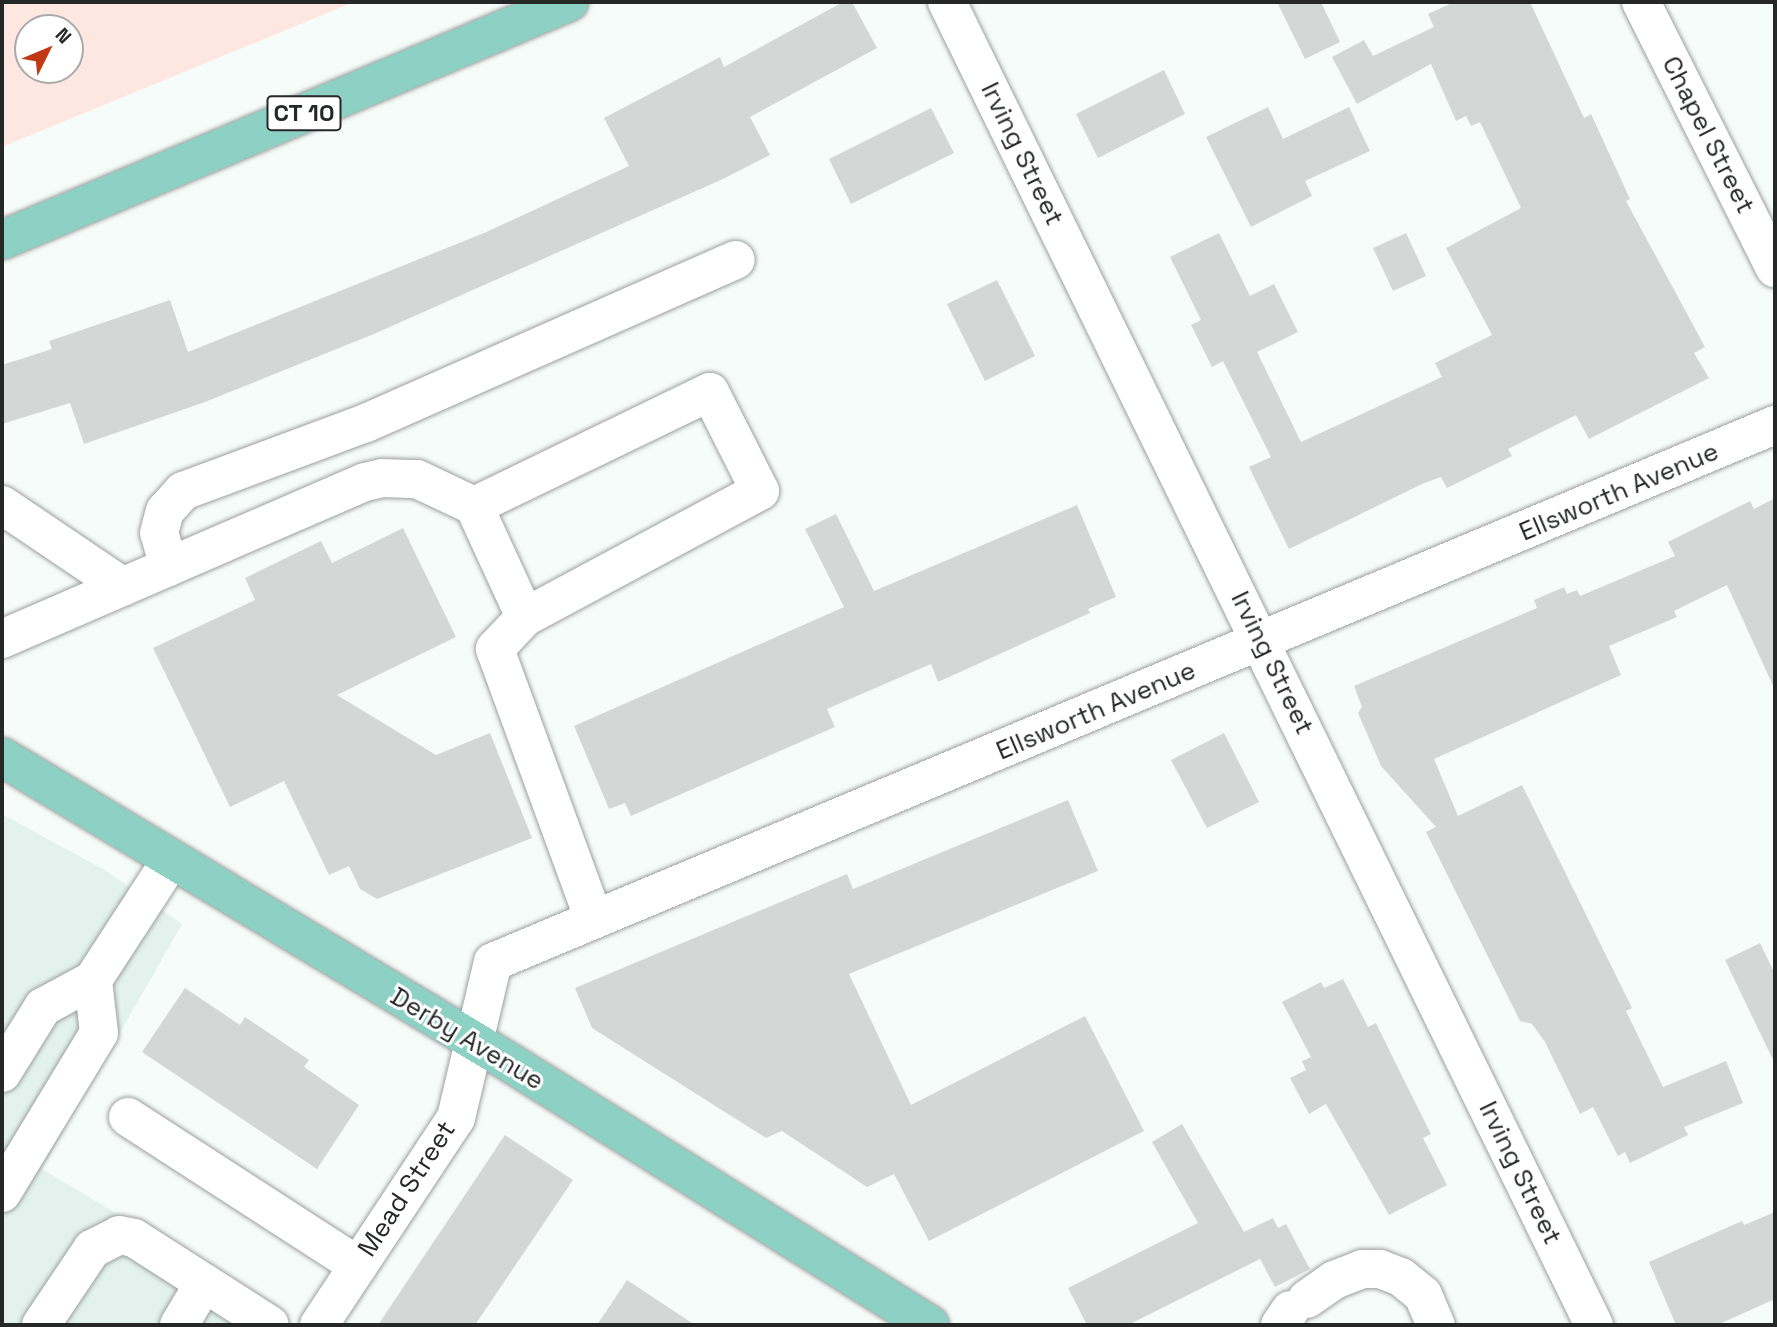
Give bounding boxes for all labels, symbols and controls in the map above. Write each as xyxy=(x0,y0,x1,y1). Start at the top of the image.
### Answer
north arrow xyxy=(14,14,84,84)
text: N xyxy=(50,23,77,49)
street label: Chapel Street xyxy=(1655,51,1761,219)
street label: Irving Street xyxy=(974,77,1070,231)
road number: CT 10 xyxy=(266,92,342,134)
street label: Ellsworth Avenue xyxy=(1515,436,1723,548)
street label: Irving Street xyxy=(1224,586,1320,740)
street label: Ellsworth Avenue xyxy=(992,655,1200,767)
street label: Derby Avenue xyxy=(385,981,549,1097)
street label: Irving Street xyxy=(1472,1096,1568,1250)
street label: Mead Street xyxy=(352,1115,462,1263)

